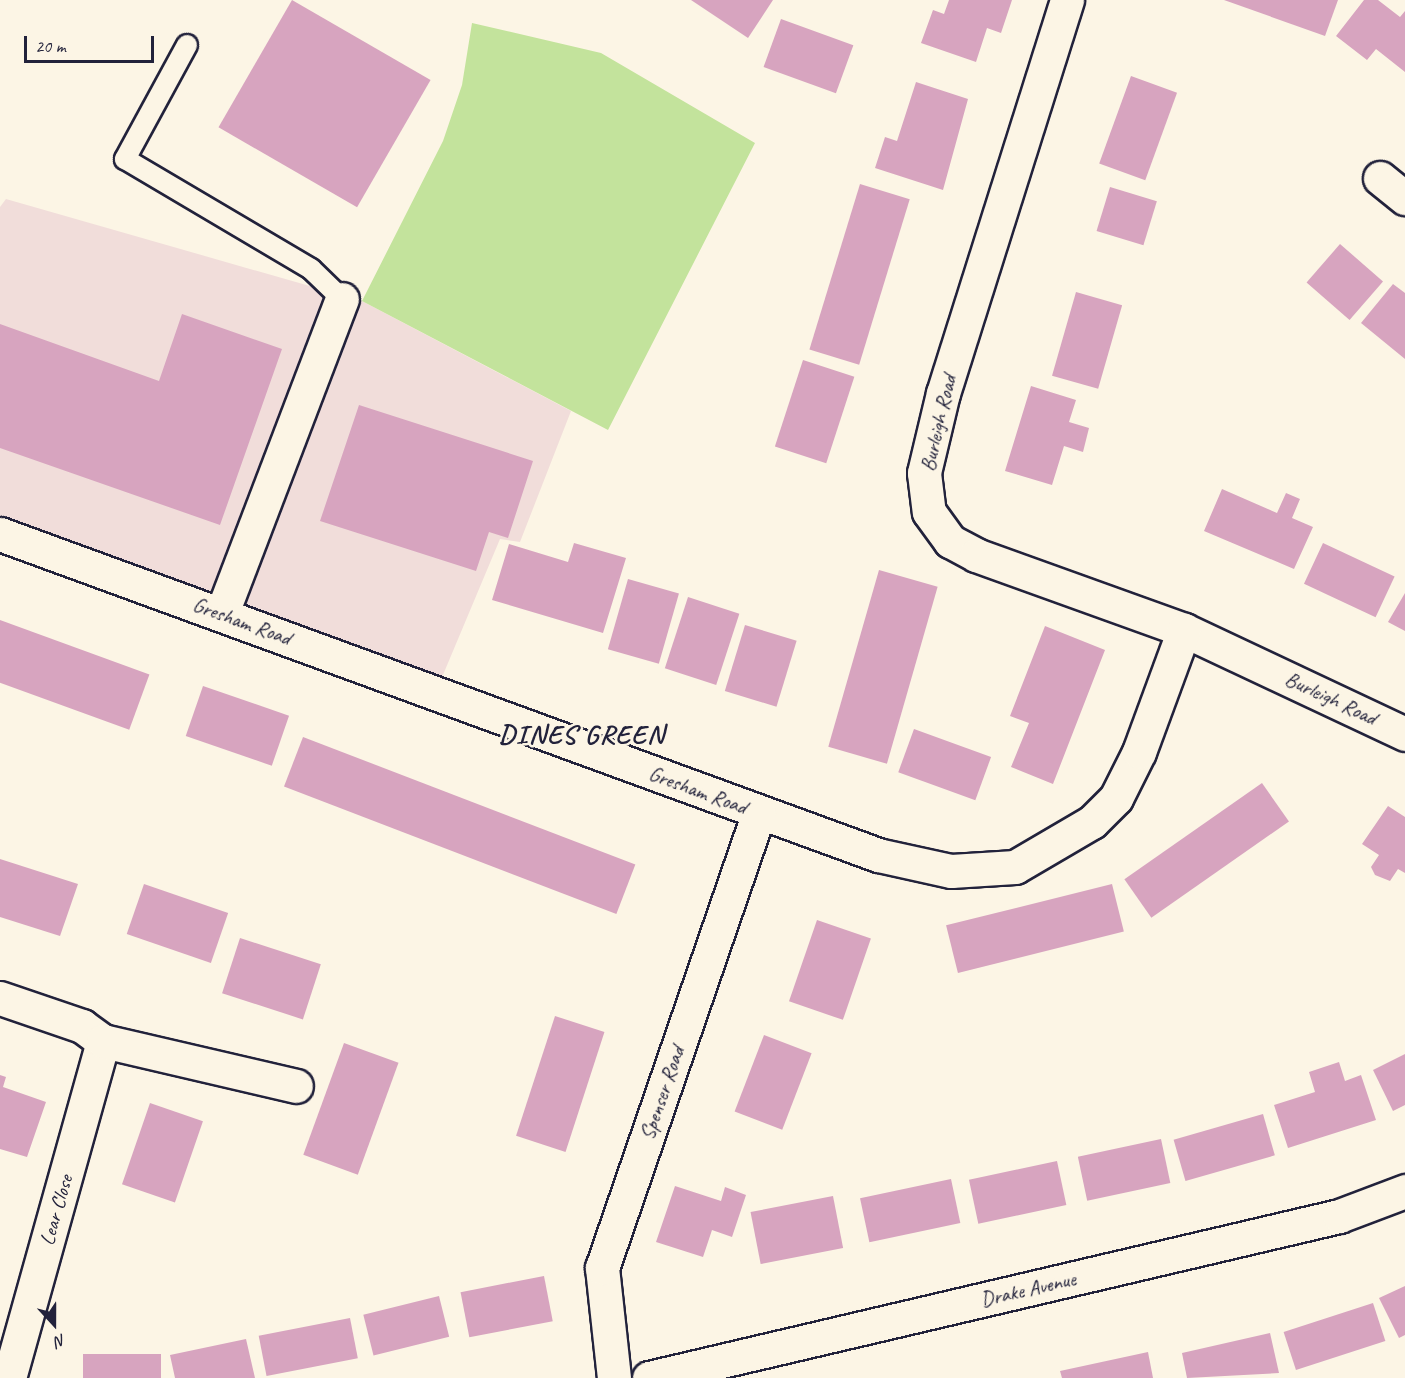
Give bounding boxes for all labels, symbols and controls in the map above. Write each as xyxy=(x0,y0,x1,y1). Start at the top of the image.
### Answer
scale bar xyxy=(27,24,158,62)
text: 20 m xyxy=(35,35,66,57)
street label: Burleigh Road xyxy=(915,372,961,474)
street label: Gresham Road xyxy=(190,592,294,650)
street label: Burleigh Road xyxy=(1281,666,1381,730)
district label: DINES GREEN xyxy=(500,719,664,751)
street label: Gresham Road xyxy=(646,761,750,819)
street label: Spenser Road xyxy=(634,1043,690,1143)
street label: Lear Close xyxy=(34,1172,78,1248)
street label: Drake Avenue xyxy=(978,1266,1078,1312)
north arrow xyxy=(24,1294,84,1354)
text: N xyxy=(52,1330,69,1352)

